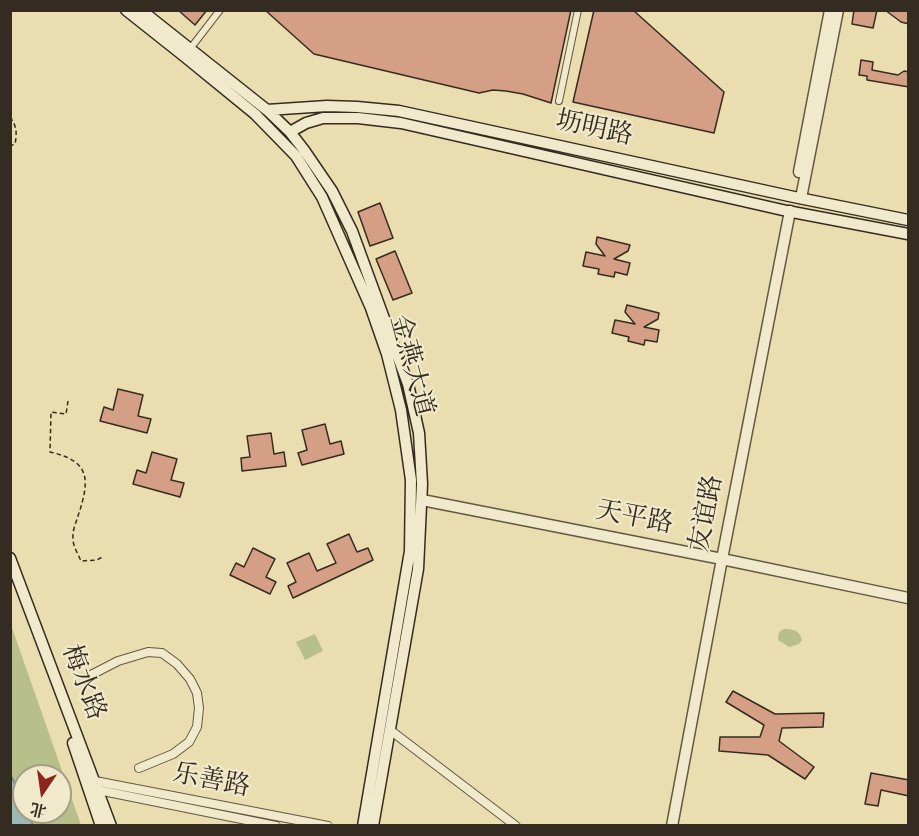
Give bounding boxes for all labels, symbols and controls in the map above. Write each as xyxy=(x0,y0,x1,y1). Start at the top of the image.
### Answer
street label: 坜明路 xyxy=(553,107,635,153)
street label: 金燕大道 xyxy=(381,312,439,420)
street label: 友谊路 xyxy=(685,473,731,555)
street label: 天平路 xyxy=(593,496,675,542)
street label: 梅水路 xyxy=(53,641,111,725)
street label: 乐善路 xyxy=(170,759,252,805)
north arrow xyxy=(12,764,72,824)
text: 北 xyxy=(28,798,48,821)

